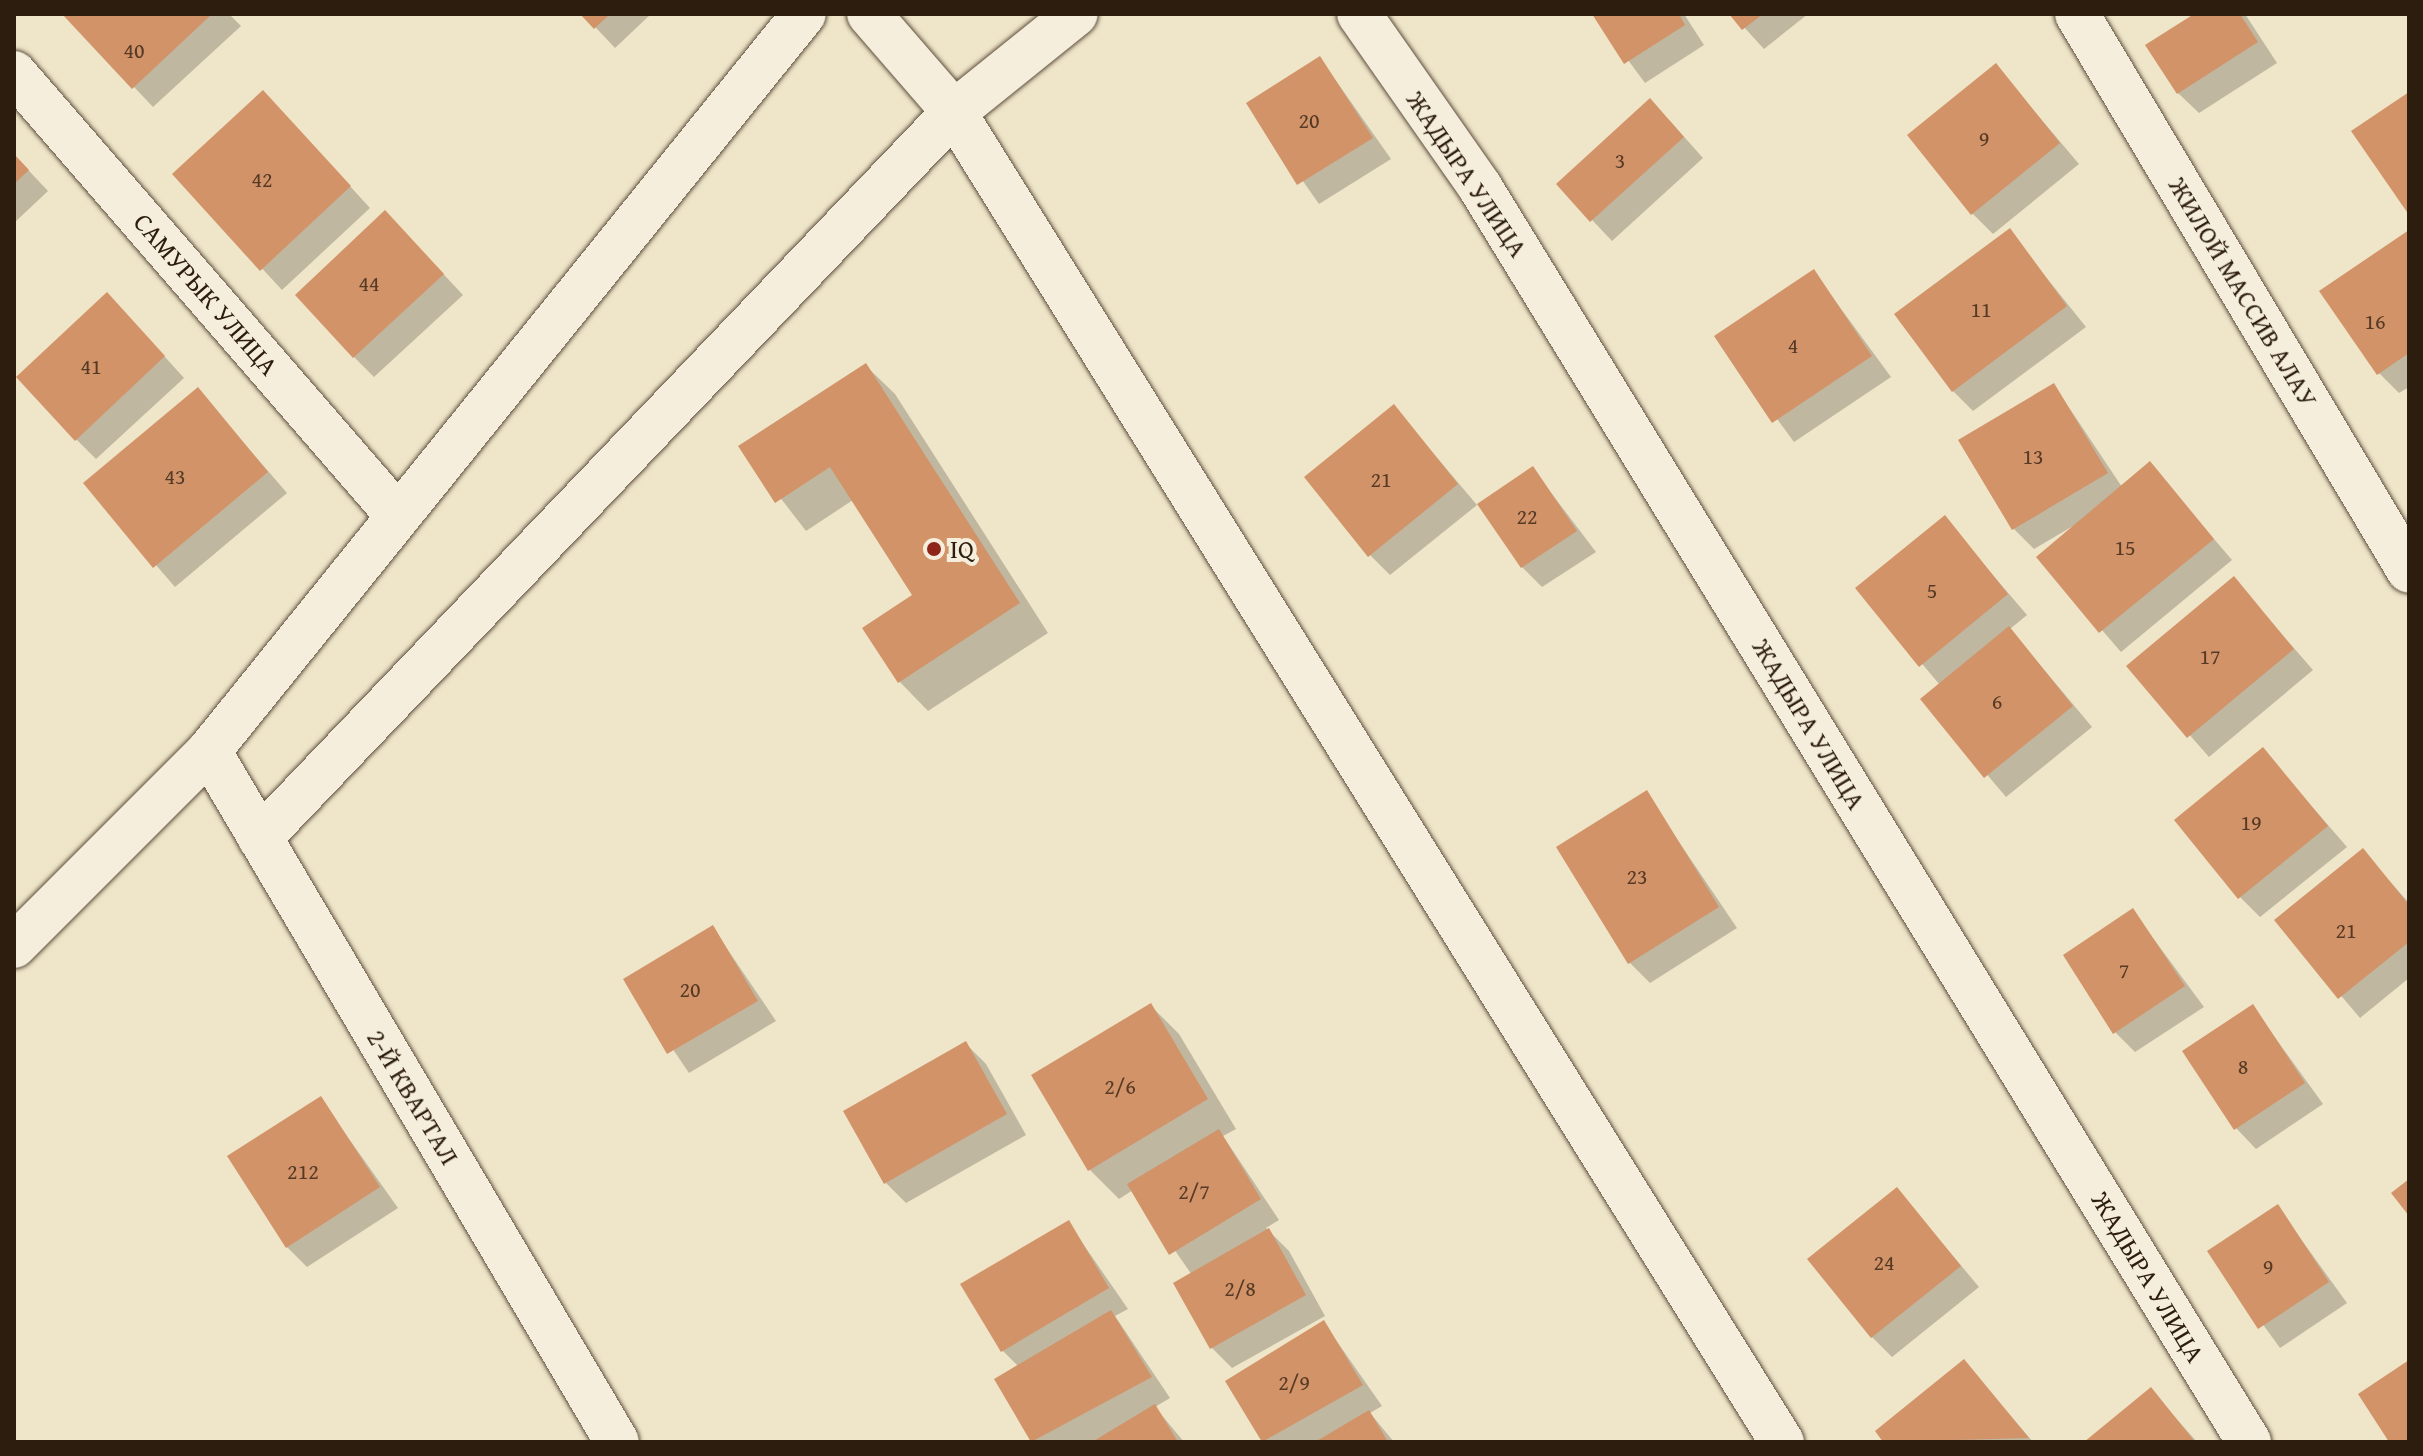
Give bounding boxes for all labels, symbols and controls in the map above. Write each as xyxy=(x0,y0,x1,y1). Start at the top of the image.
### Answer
house number: 40 xyxy=(123,38,145,64)
street label: ЖАДЫРА УЛИЦА xyxy=(1400,85,1534,263)
house number: 20 xyxy=(1298,108,1320,134)
house number: 9 xyxy=(1979,126,1989,152)
house number: 3 xyxy=(1615,148,1625,174)
house number: 42 xyxy=(251,167,273,193)
street label: ЖИЛОЙ МАССИВ АЛАУ xyxy=(2162,171,2324,413)
street label: САМУРЫК УЛИЦА xyxy=(127,207,285,381)
house number: 44 xyxy=(358,271,380,297)
house number: 11 xyxy=(1970,297,1992,323)
house number: 16 xyxy=(2364,309,2386,335)
house number: 4 xyxy=(1788,333,1798,359)
house number: 41 xyxy=(80,354,102,380)
house number: 13 xyxy=(2022,444,2044,470)
house number: 43 xyxy=(164,464,186,490)
house number: 21 xyxy=(1370,467,1392,493)
house number: 22 xyxy=(1516,504,1538,530)
place label: IQ xyxy=(950,533,974,565)
house number: 15 xyxy=(2114,535,2136,561)
marker: IQ xyxy=(925,540,943,558)
house number: 5 xyxy=(1927,578,1937,604)
street label: ЖАДЫРА УЛИЦА xyxy=(1746,633,1872,815)
house number: 17 xyxy=(2199,644,2221,670)
house number: 6 xyxy=(1992,689,2002,715)
house number: 19 xyxy=(2240,810,2262,836)
house number: 23 xyxy=(1626,864,1648,890)
house number: 21 xyxy=(2335,918,2357,944)
house number: 7 xyxy=(2119,958,2129,984)
house number: 20 xyxy=(679,977,701,1003)
street label: 2-Й КВАРТАЛ xyxy=(360,1024,466,1170)
house number: 8 xyxy=(2238,1054,2248,1080)
house number: 2/6 xyxy=(1104,1074,1136,1100)
house number: 212 xyxy=(287,1159,319,1185)
house number: 2/7 xyxy=(1178,1179,1210,1205)
street label: ЖАДЫРА УЛИЦА xyxy=(2085,1186,2211,1368)
house number: 24 xyxy=(1873,1250,1895,1276)
house number: 9 xyxy=(2263,1254,2273,1280)
house number: 2/8 xyxy=(1224,1276,1256,1302)
house number: 2/9 xyxy=(1278,1370,1310,1396)

